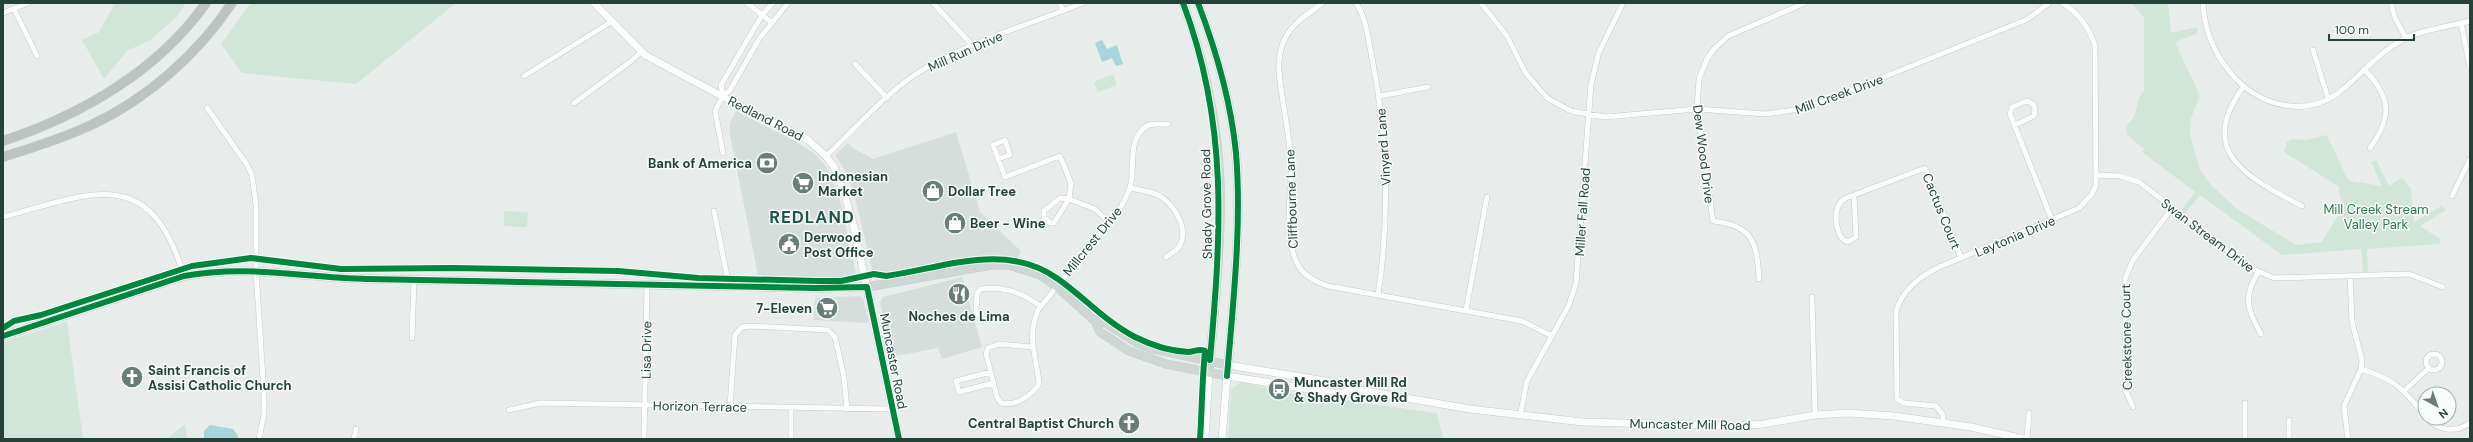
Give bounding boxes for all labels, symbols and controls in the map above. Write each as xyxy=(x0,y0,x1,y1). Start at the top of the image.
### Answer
scale bar xyxy=(2329,16,2414,42)
text: 100 m xyxy=(2335,22,2369,38)
street label: Mill Run Drive xyxy=(925,27,1005,76)
street label: Mill Creek Drive xyxy=(1793,71,1886,118)
street label: Redland Road xyxy=(725,92,806,145)
street label: Dew Wood Drive xyxy=(1689,104,1718,204)
street label: Vinyard Lane xyxy=(1372,107,1395,186)
street label: Shady Grove Road xyxy=(1197,149,1216,259)
street label: Cliffbourne Lane xyxy=(1281,149,1302,249)
bank icon: Bank of America xyxy=(754,150,780,176)
place label: Bank of America xyxy=(648,155,752,172)
street label: Miller Fall Road xyxy=(1571,167,1594,257)
place label: Indonesian Market xyxy=(818,168,888,200)
supermarket icon: Indonesian Market xyxy=(790,170,816,196)
street label: Cactus Court xyxy=(1919,171,1965,252)
shop icon: Dollar Tree xyxy=(920,178,946,204)
place label: Dollar Tree xyxy=(948,183,1016,200)
street label: Swan Stream Drive xyxy=(2158,195,2258,276)
park label: Mill Creek Stream Valley Park xyxy=(2323,201,2429,233)
street label: Millcrest Drive xyxy=(1059,203,1126,280)
district label: REDLAND xyxy=(769,206,855,228)
shop icon: Beer - Wine xyxy=(942,210,968,236)
street label: Laytonia Drive xyxy=(1973,212,2058,261)
place label: Beer - Wine xyxy=(970,215,1046,232)
place label: Derwood Post Office xyxy=(804,229,874,261)
public building icon: Derwood Post Office xyxy=(776,231,802,257)
restaurant icon: Noches de Lima xyxy=(946,281,972,307)
street label: Creekstone Court xyxy=(2117,284,2136,390)
supermarket icon: 7-Eleven xyxy=(814,295,840,321)
place label: 7-Eleven xyxy=(756,300,812,317)
place label: Noches de Lima xyxy=(908,308,1010,325)
street label: Muncaster Road xyxy=(876,312,911,411)
street label: Lisa Drive xyxy=(637,321,656,379)
place label: Saint Francis of Assisi Catholic Church xyxy=(148,362,292,394)
church icon: Saint Francis of Assisi Catholic Church xyxy=(119,364,145,390)
place label: Muncaster Mill Rd & Shady Grove Rd xyxy=(1294,374,1407,406)
bus stop icon: Muncaster Mill Rd & Shady Grove Rd xyxy=(1266,376,1292,402)
north arrow xyxy=(2417,386,2457,426)
street label: Horizon Terrace xyxy=(653,397,747,416)
text: N xyxy=(2436,406,2451,422)
church icon: Central Baptist Church xyxy=(1116,410,1142,436)
place label: Central Baptist Church xyxy=(968,415,1114,432)
street label: Muncaster Mill Road xyxy=(1629,415,1750,434)

